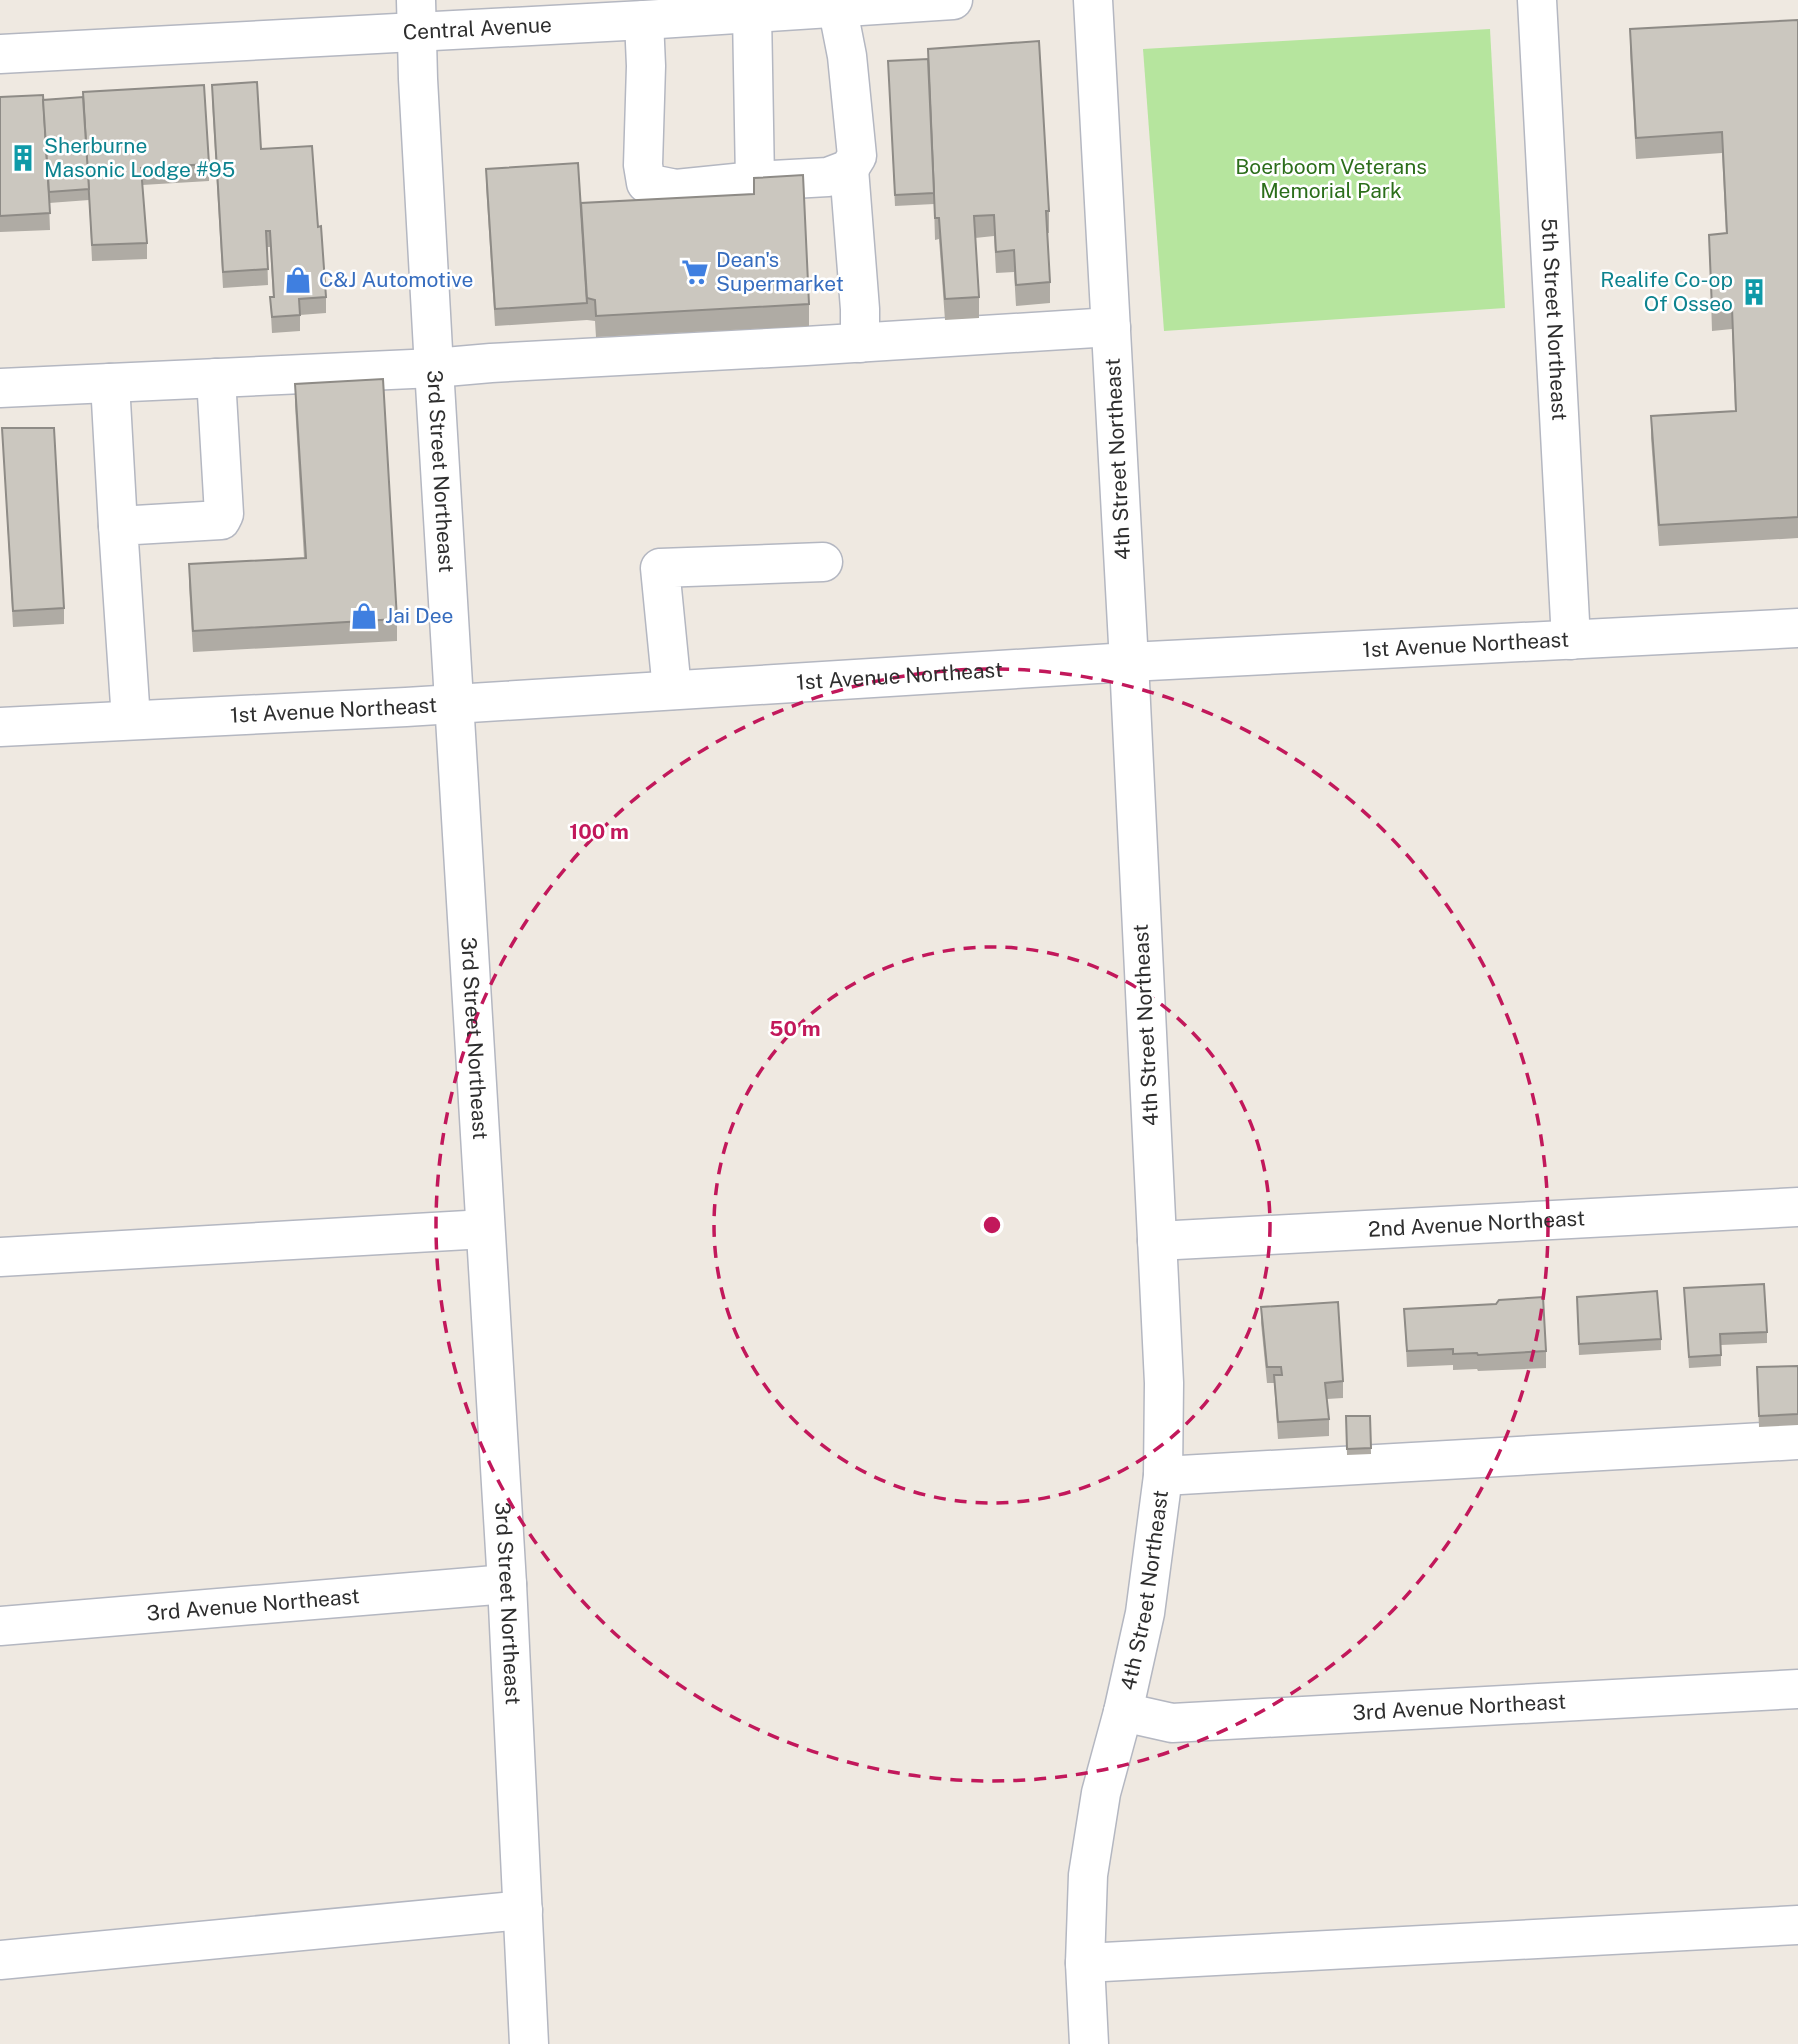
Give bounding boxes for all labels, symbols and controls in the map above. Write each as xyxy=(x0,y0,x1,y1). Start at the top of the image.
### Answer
street label: Central Avenue xyxy=(402,12,553,45)
place label: Sherburne Masonic Lodge #95 xyxy=(44,133,235,182)
building icon: Sherburne Masonic Lodge #95 xyxy=(8,143,38,173)
park label: Boerboom Veterans Memorial Park xyxy=(1235,154,1427,203)
street label: 5th Street Northeast xyxy=(1537,218,1572,422)
place label: Dean's Supermarket xyxy=(716,247,844,296)
supermarket icon: Dean's Supermarket xyxy=(680,257,710,287)
shop icon: C&J Automotive xyxy=(283,265,313,295)
place label: C&J Automotive xyxy=(319,267,473,292)
place label: Realife Co-op Of Osseo xyxy=(1600,267,1733,316)
building icon: Realife Co-op Of Osseo xyxy=(1739,277,1769,307)
street label: 4th Street Northeast xyxy=(1100,357,1135,561)
street label: 3rd Street Northeast xyxy=(422,369,459,573)
shop icon: Jai Dee xyxy=(349,601,379,631)
place label: Jai Dee xyxy=(385,603,453,628)
street label: 1st Avenue Northeast xyxy=(1362,627,1570,662)
street label: 1st Avenue Northeast xyxy=(795,657,1004,695)
street label: 1st Avenue Northeast xyxy=(230,692,438,728)
text: 100 m xyxy=(569,819,629,844)
street label: 4th Street Northeast xyxy=(1128,923,1163,1127)
street label: 3rd Street Northeast xyxy=(456,936,493,1140)
text: 50 m xyxy=(769,1016,821,1041)
street label: 2nd Avenue Northeast xyxy=(1367,1205,1586,1242)
centre of rings xyxy=(980,1213,1004,1237)
street label: 4th Street Northeast xyxy=(1115,1489,1173,1693)
street label: 3rd Street Northeast xyxy=(490,1501,526,1705)
street label: 3rd Avenue Northeast xyxy=(146,1583,361,1626)
street label: 3rd Avenue Northeast xyxy=(1352,1689,1567,1725)

